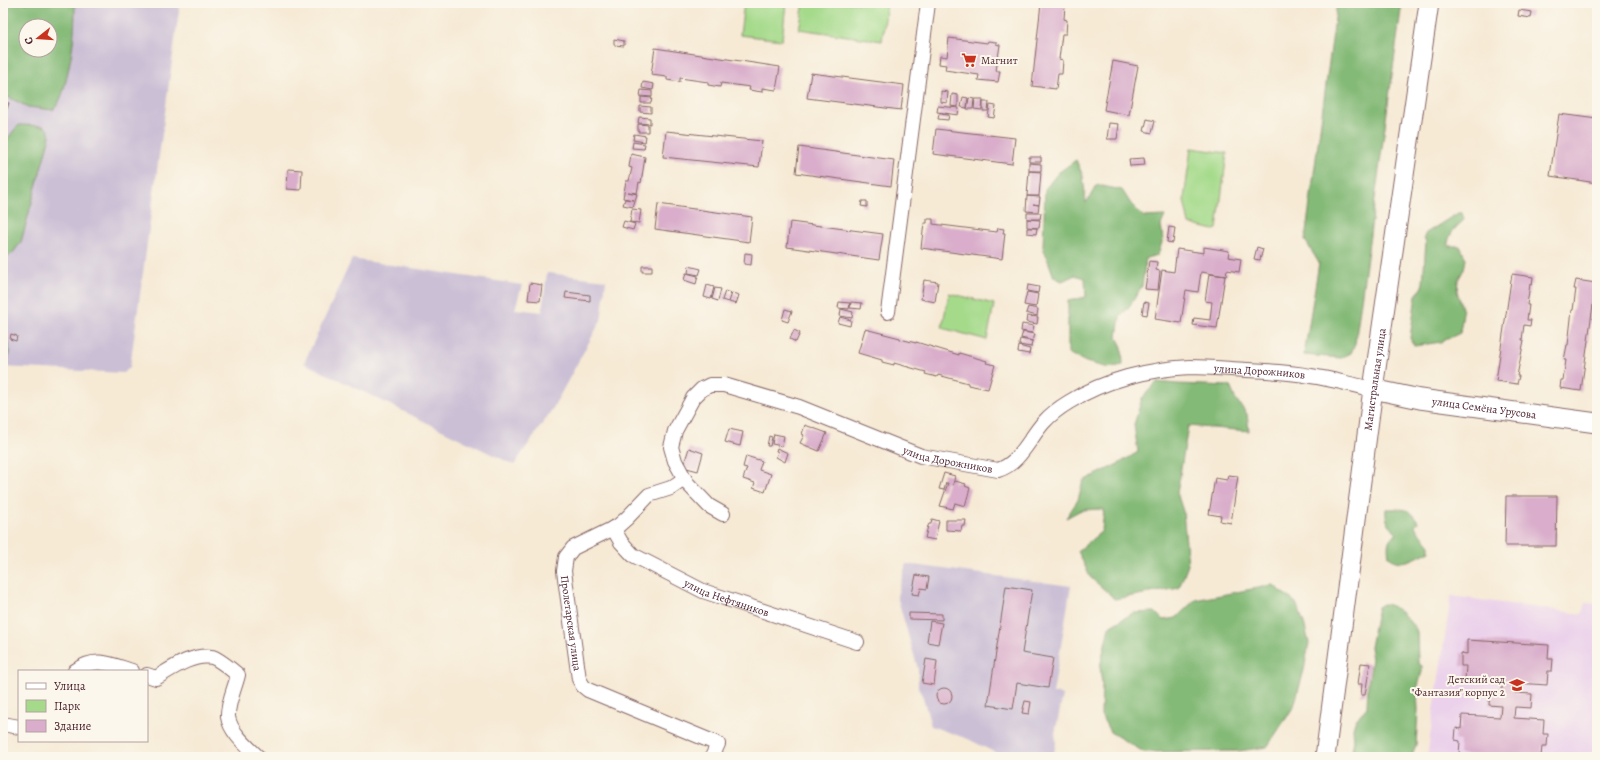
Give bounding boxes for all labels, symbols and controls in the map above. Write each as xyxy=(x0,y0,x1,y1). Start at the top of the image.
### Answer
north arrow xyxy=(18,18,58,58)
text: С xyxy=(21,35,37,46)
supermarket icon: Магнит xyxy=(960,51,978,69)
place label: Магнит xyxy=(981,53,1018,68)
street label: Магистральная улица xyxy=(1361,326,1390,431)
street label: улица Дорожников xyxy=(1212,361,1306,383)
street label: улица Семёна Урусова xyxy=(1430,394,1538,423)
street label: улица Дорожников xyxy=(900,442,994,477)
street label: Пролетарская улица xyxy=(557,574,585,673)
street label: улица Нефтяников xyxy=(680,575,771,620)
legend xyxy=(18,670,148,742)
place label: Детский сад "Фантазия" корпус 2 xyxy=(1411,672,1506,700)
school or university icon: Детский сад "Фантазия" корпус 2 xyxy=(1508,676,1526,694)
text: Улица xyxy=(54,678,86,694)
text: Парк xyxy=(54,698,80,714)
text: Здание xyxy=(54,718,91,734)

